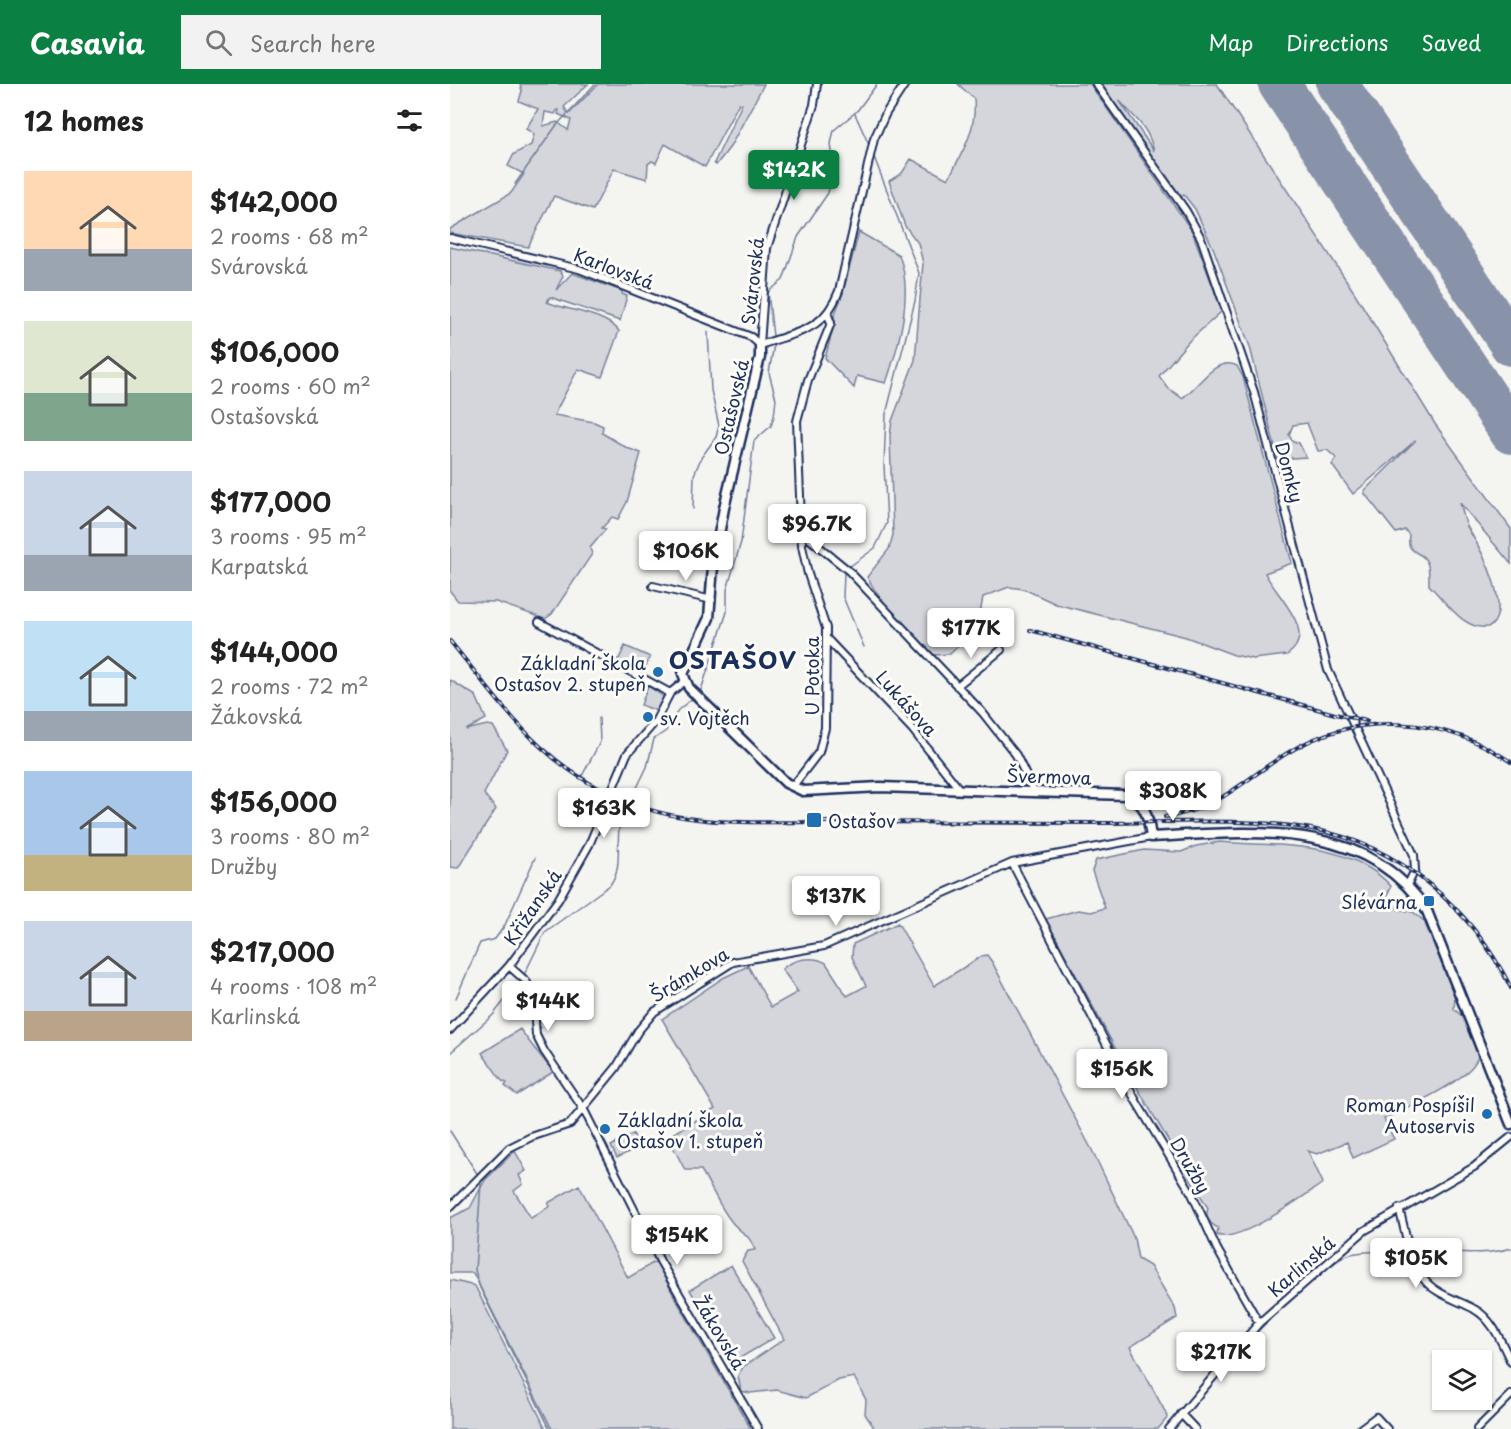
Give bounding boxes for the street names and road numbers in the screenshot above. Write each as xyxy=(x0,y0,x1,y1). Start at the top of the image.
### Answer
street label: Svárovská xyxy=(734,235,770,326)
street label: Karlovská xyxy=(570,240,659,296)
street label: Ostašovská xyxy=(707,356,755,458)
street label: Domky xyxy=(1269,439,1311,505)
street label: U Potoka xyxy=(798,635,825,716)
street label: Lukášova xyxy=(870,664,944,742)
street label: Švermova xyxy=(1006,761,1092,791)
street label: Křižanská xyxy=(497,863,568,950)
street label: Šrámkova xyxy=(645,940,733,1008)
street label: Družby xyxy=(1164,1132,1218,1198)
street label: Karlinská xyxy=(1262,1229,1341,1303)
street label: Žákovská xyxy=(687,1290,753,1375)

